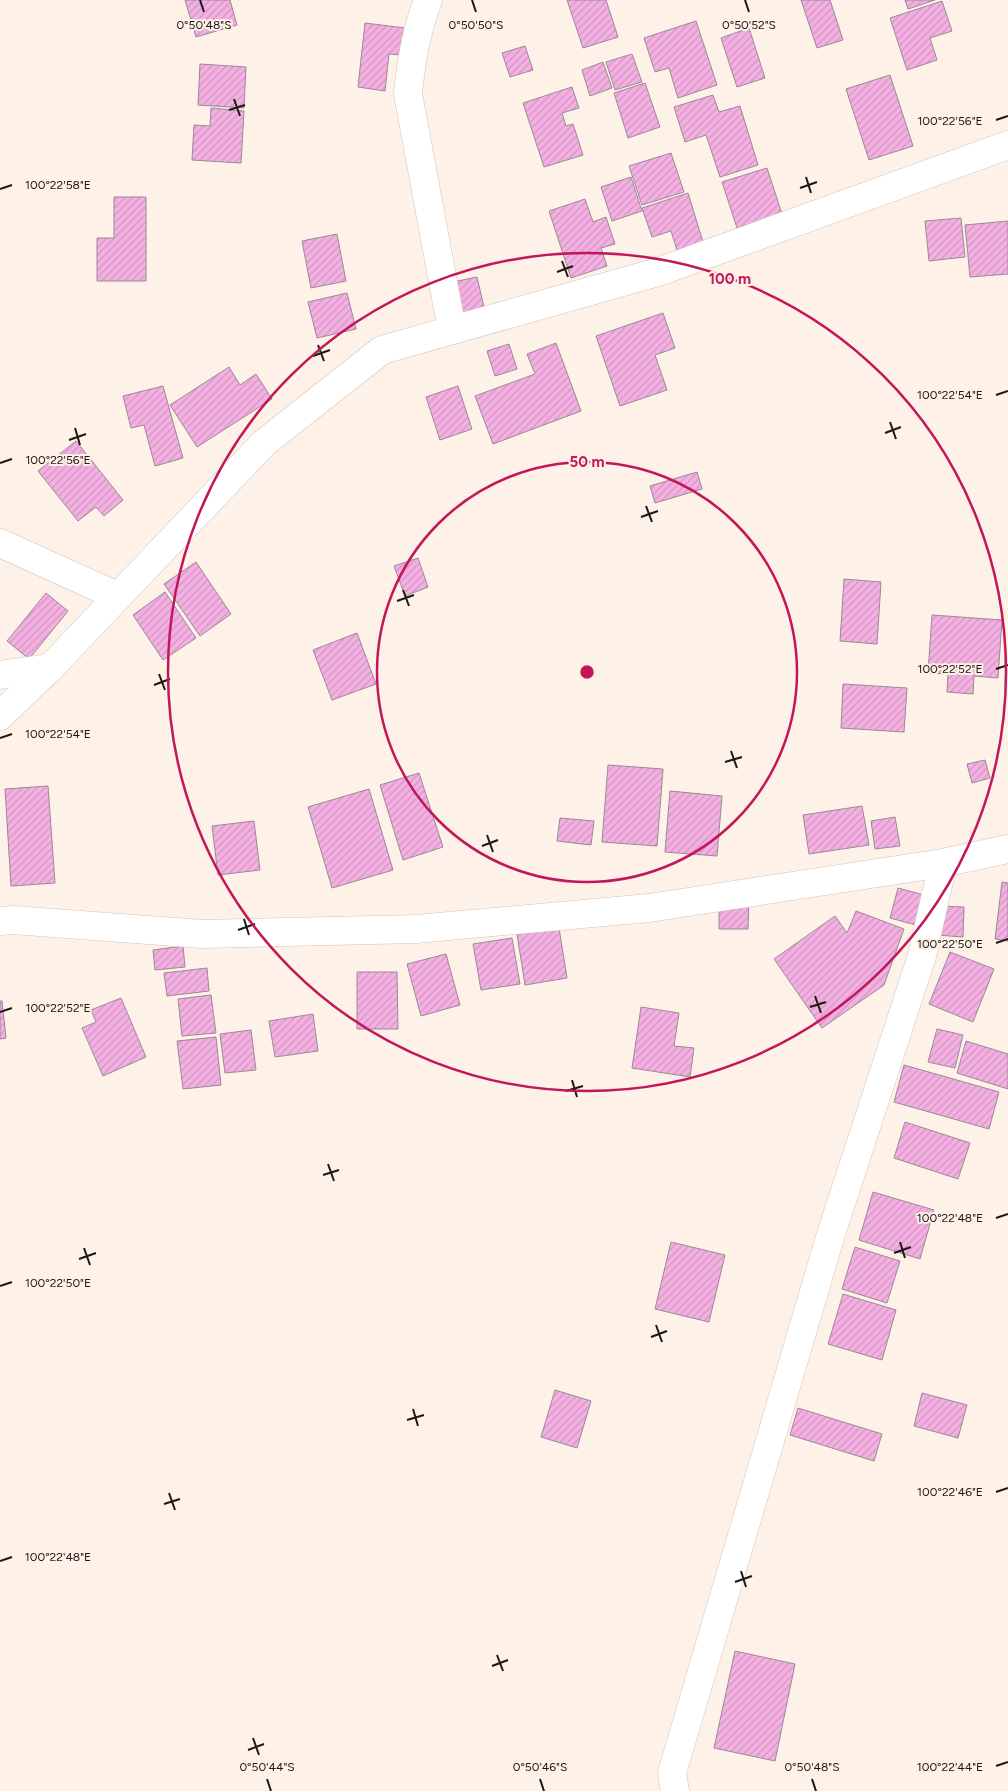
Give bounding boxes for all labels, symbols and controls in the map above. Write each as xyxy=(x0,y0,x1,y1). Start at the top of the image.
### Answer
text: 0°50'48"S xyxy=(176,18,232,32)
text: 0°50'50"S xyxy=(449,18,503,32)
text: 0°50'52"S xyxy=(722,18,776,32)
text: 100°22'56"E xyxy=(917,114,983,128)
text: 100°22'58"E xyxy=(25,178,91,192)
text: 100 m xyxy=(709,270,751,288)
text: 100°22'54"E xyxy=(917,388,983,402)
text: 100°22'56"E xyxy=(25,453,91,467)
text: 50 m xyxy=(569,453,605,471)
text: 100°22'52"E xyxy=(917,662,983,676)
centre of rings xyxy=(578,663,596,681)
text: 100°22'54"E xyxy=(25,727,91,741)
text: 100°22'50"E xyxy=(917,937,983,951)
text: 100°22'52"E xyxy=(25,1001,91,1015)
text: 100°22'48"E xyxy=(917,1211,983,1225)
text: 100°22'50"E xyxy=(25,1276,91,1290)
text: 100°22'46"E xyxy=(917,1485,983,1499)
text: 100°22'48"E xyxy=(25,1550,91,1564)
text: 0°50'44"S xyxy=(239,1760,295,1774)
text: 0°50'46"S xyxy=(513,1760,567,1774)
text: 0°50'48"S xyxy=(784,1760,840,1774)
text: 100°22'44"E xyxy=(917,1760,983,1774)

